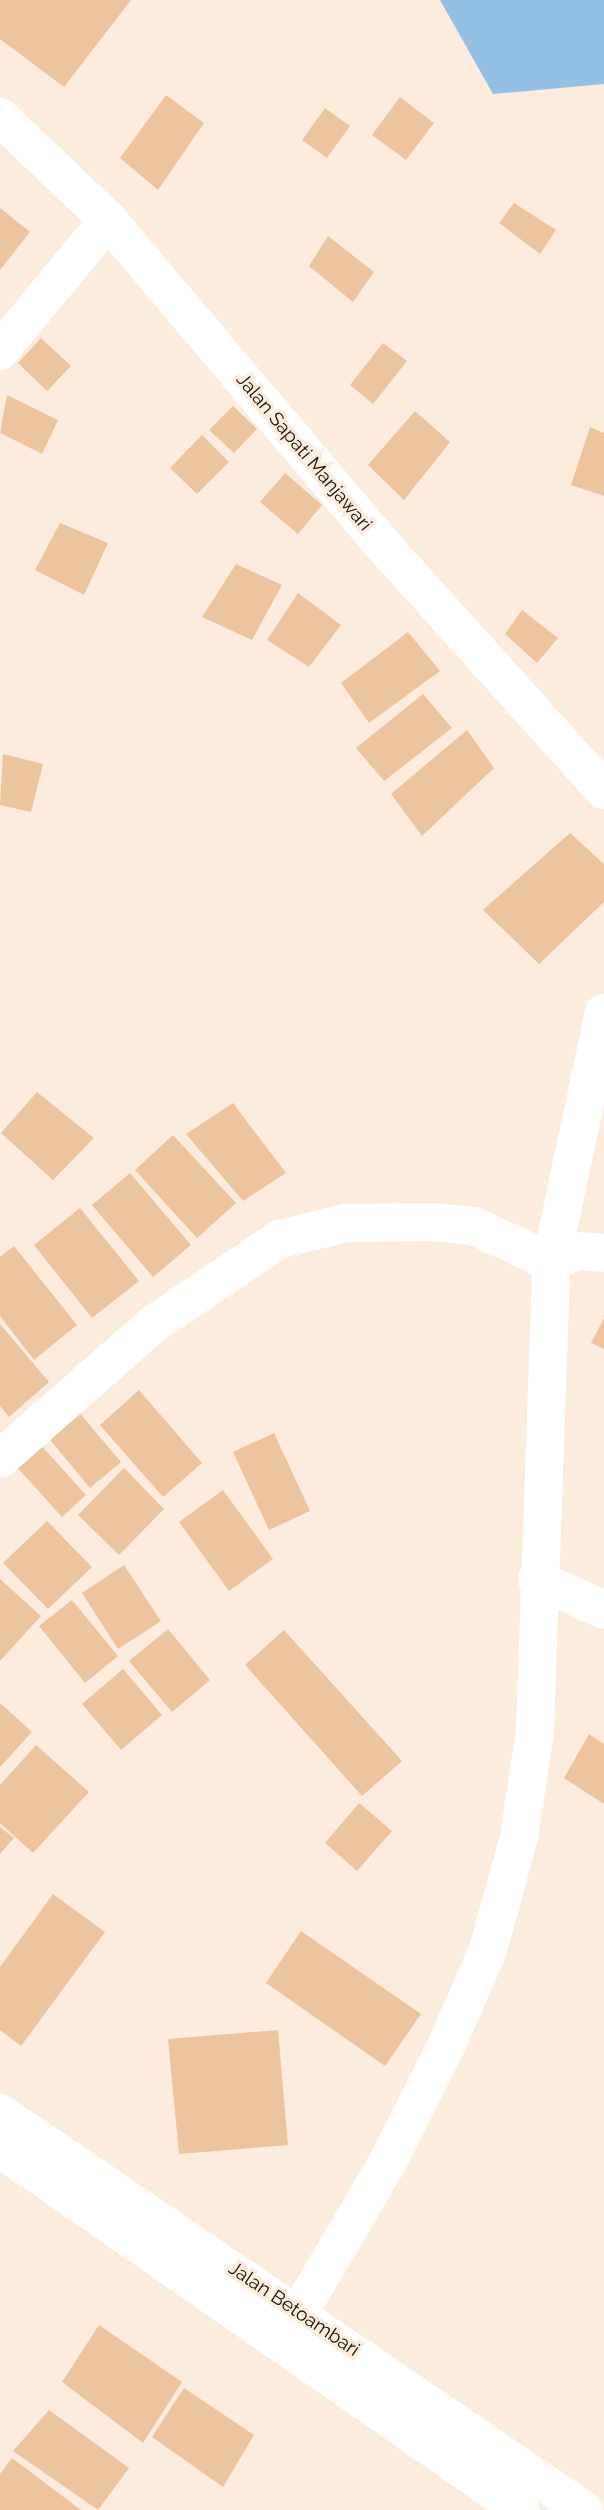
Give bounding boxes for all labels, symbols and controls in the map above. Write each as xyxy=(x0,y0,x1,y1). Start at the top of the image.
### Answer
street label: Jalan Sapati Manjawari xyxy=(231,369,377,535)
street label: Jalan Betoambari xyxy=(224,2257,364,2361)

